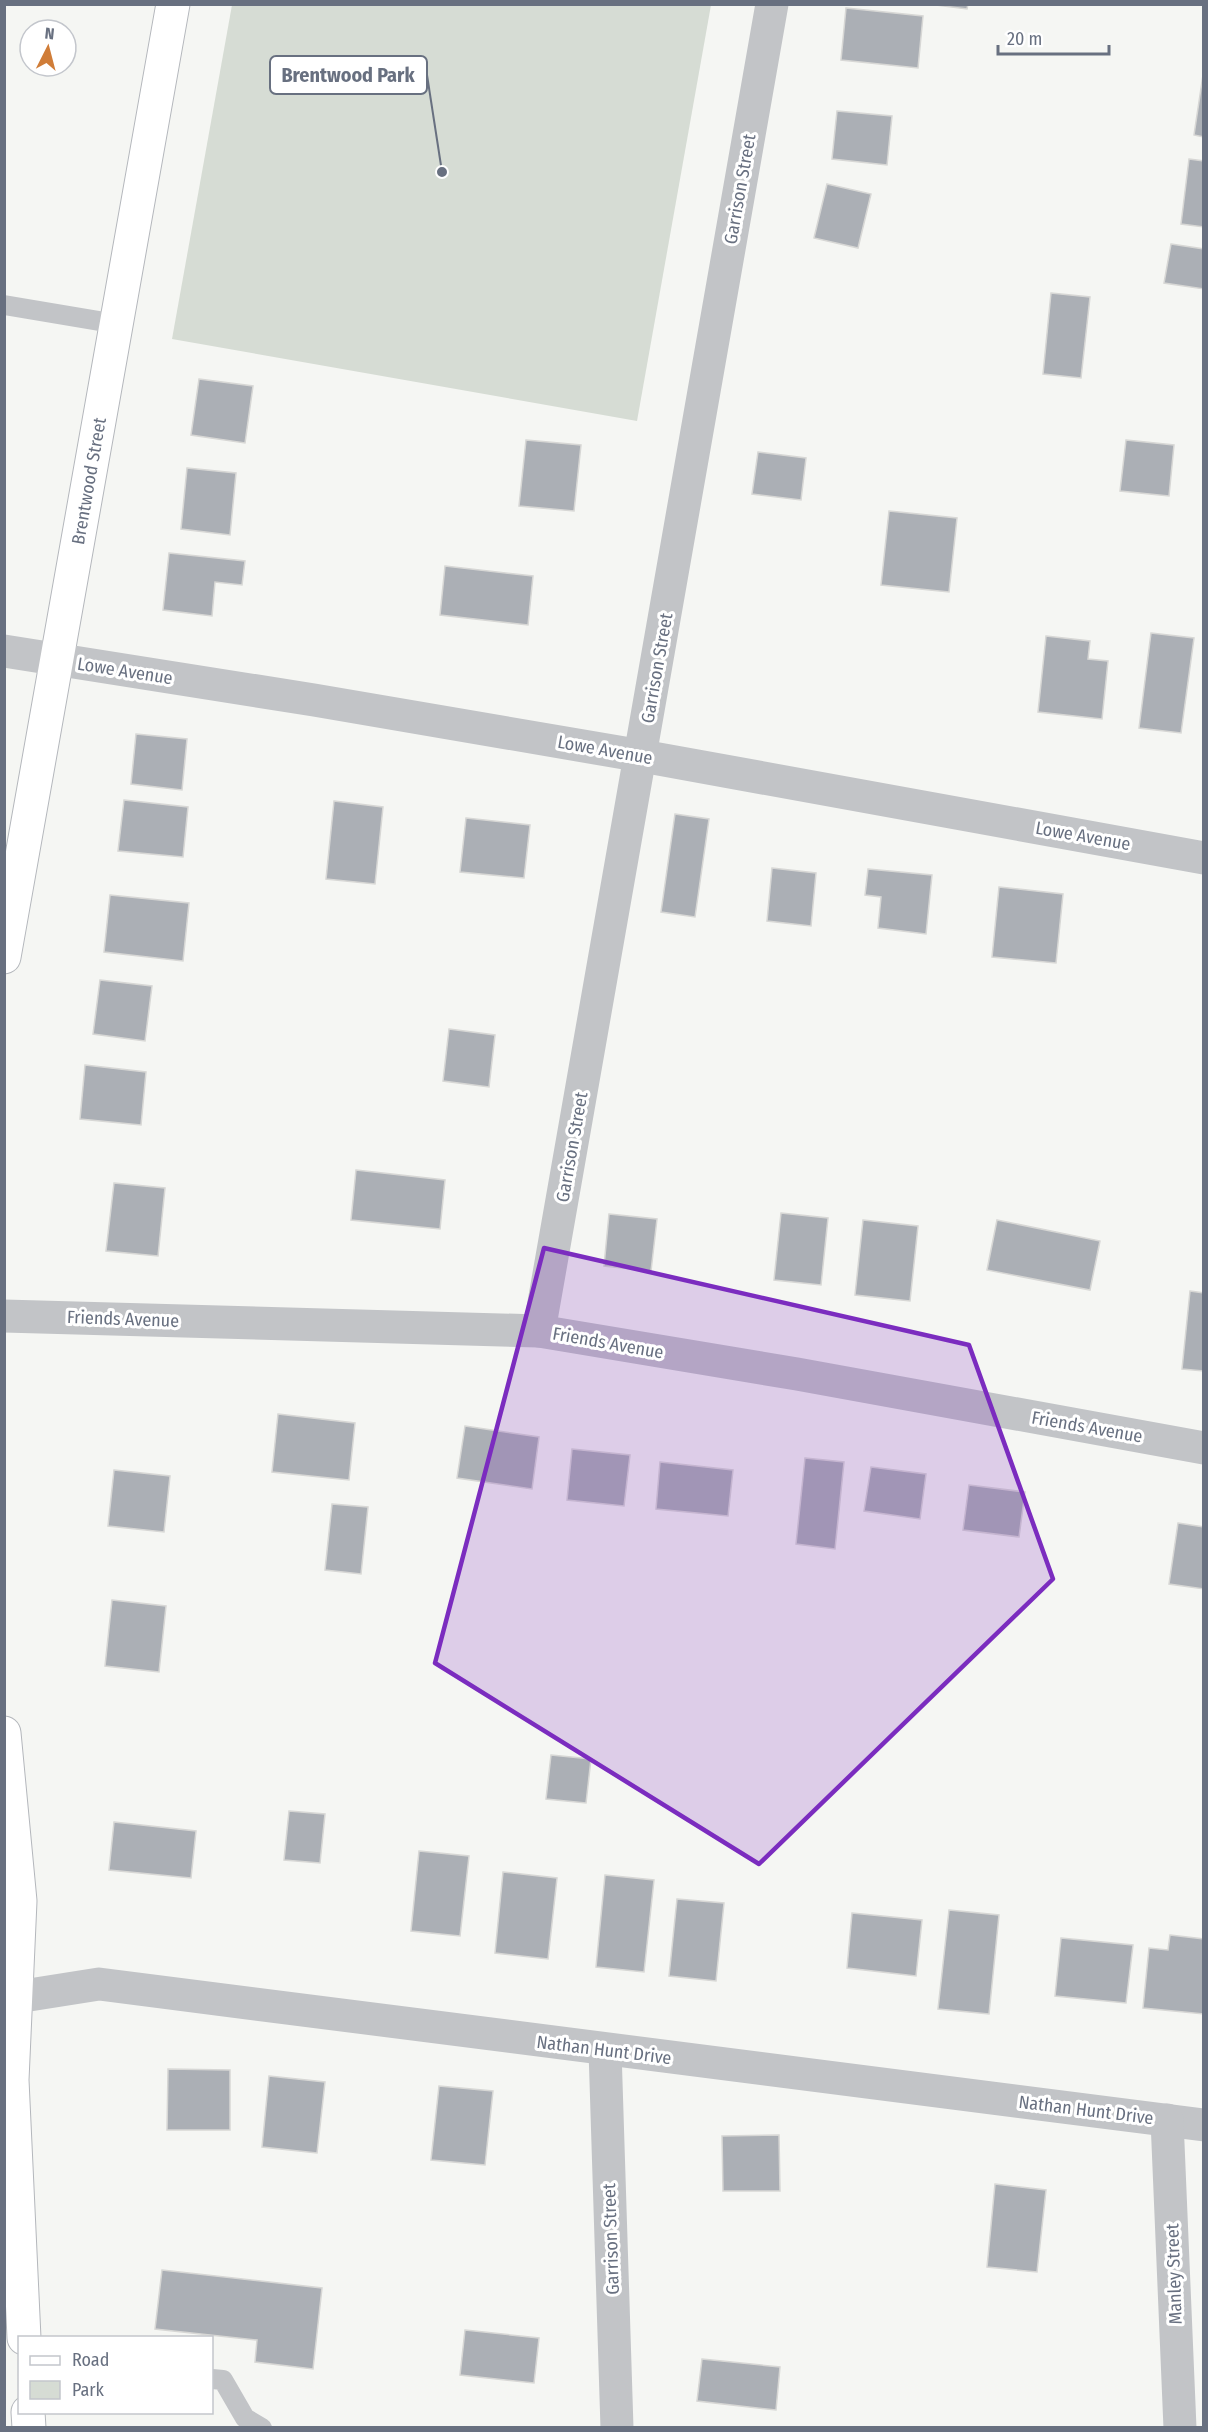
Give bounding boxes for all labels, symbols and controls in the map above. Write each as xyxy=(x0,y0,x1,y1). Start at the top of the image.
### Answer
north arrow xyxy=(18,18,78,78)
scale bar xyxy=(998,18,1109,56)
text: N xyxy=(44,24,55,44)
text: 20 m xyxy=(1007,28,1042,50)
callout: Brentwood Park xyxy=(270,56,427,94)
text: Brentwood Park xyxy=(281,63,415,87)
street label: Garrison Street xyxy=(719,132,761,246)
street label: Brentwood Street xyxy=(67,416,111,546)
street label: Garrison Street xyxy=(636,611,678,725)
street label: Lowe Avenue xyxy=(76,653,174,689)
street label: Lowe Avenue xyxy=(556,731,654,769)
street label: Lowe Avenue xyxy=(1034,817,1132,855)
street label: Garrison Street xyxy=(551,1090,593,1204)
street label: Friends Avenue xyxy=(67,1306,180,1332)
street label: Friends Avenue xyxy=(551,1322,665,1364)
street label: Friends Avenue xyxy=(1030,1406,1144,1448)
street label: Nathan Hunt Drive xyxy=(535,2031,673,2069)
street label: Nathan Hunt Drive xyxy=(1017,2091,1155,2129)
street label: Garrison Street xyxy=(598,2183,624,2295)
street label: Manley Street xyxy=(1161,2223,1187,2325)
legend xyxy=(18,2336,213,2414)
text: Road xyxy=(72,2349,109,2371)
text: Park xyxy=(72,2379,105,2401)

